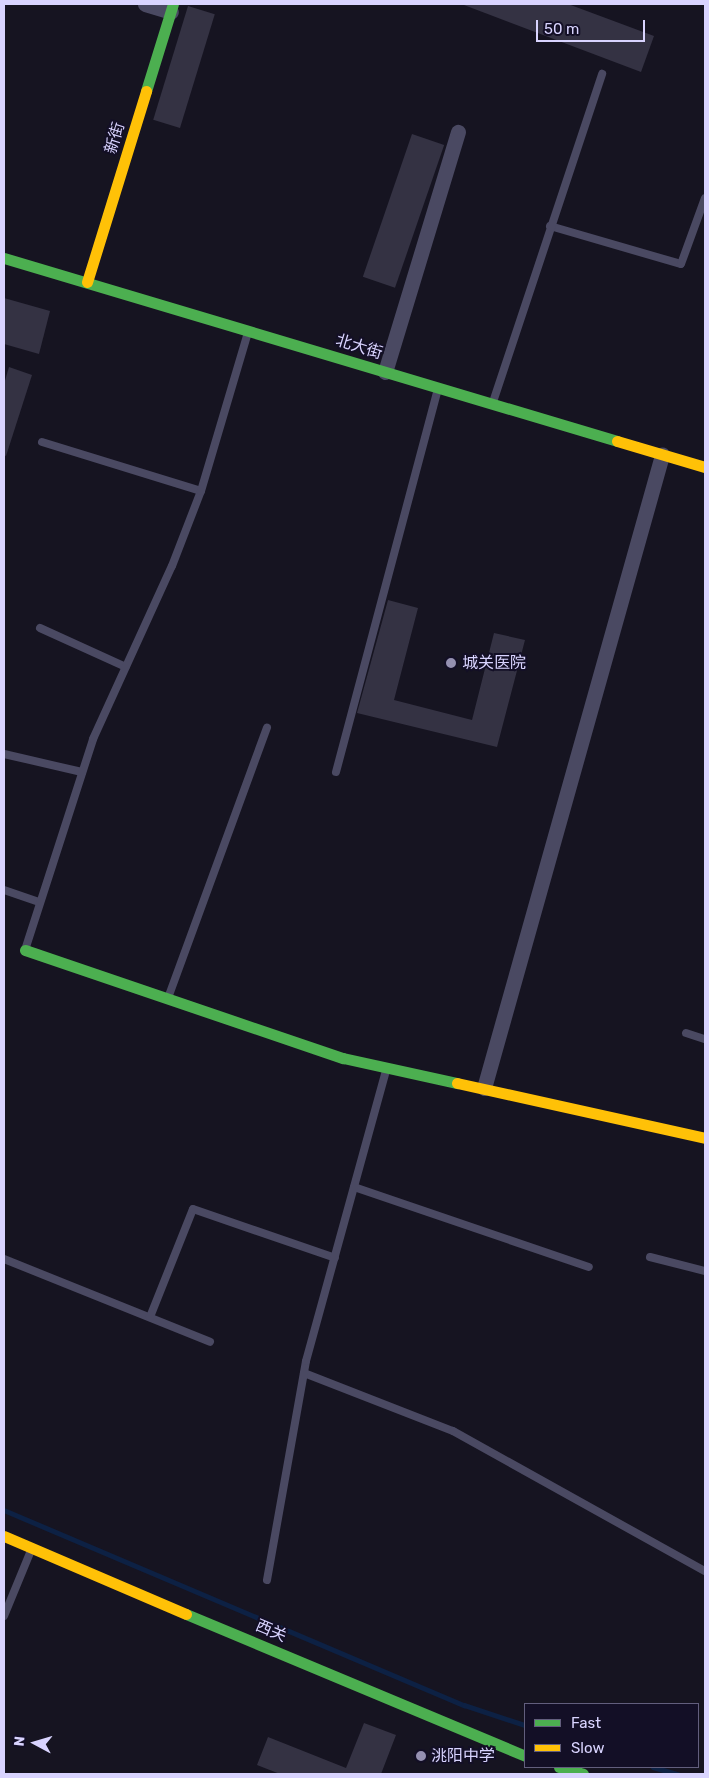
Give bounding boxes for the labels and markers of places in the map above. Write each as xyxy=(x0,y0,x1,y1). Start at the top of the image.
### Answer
place label: 城关医院 xyxy=(462,653,526,673)
marker: 城关医院 xyxy=(444,656,458,670)
place label: 洮阳中学 xyxy=(431,1746,495,1766)
marker: 洮阳中学 xyxy=(415,1750,427,1762)

